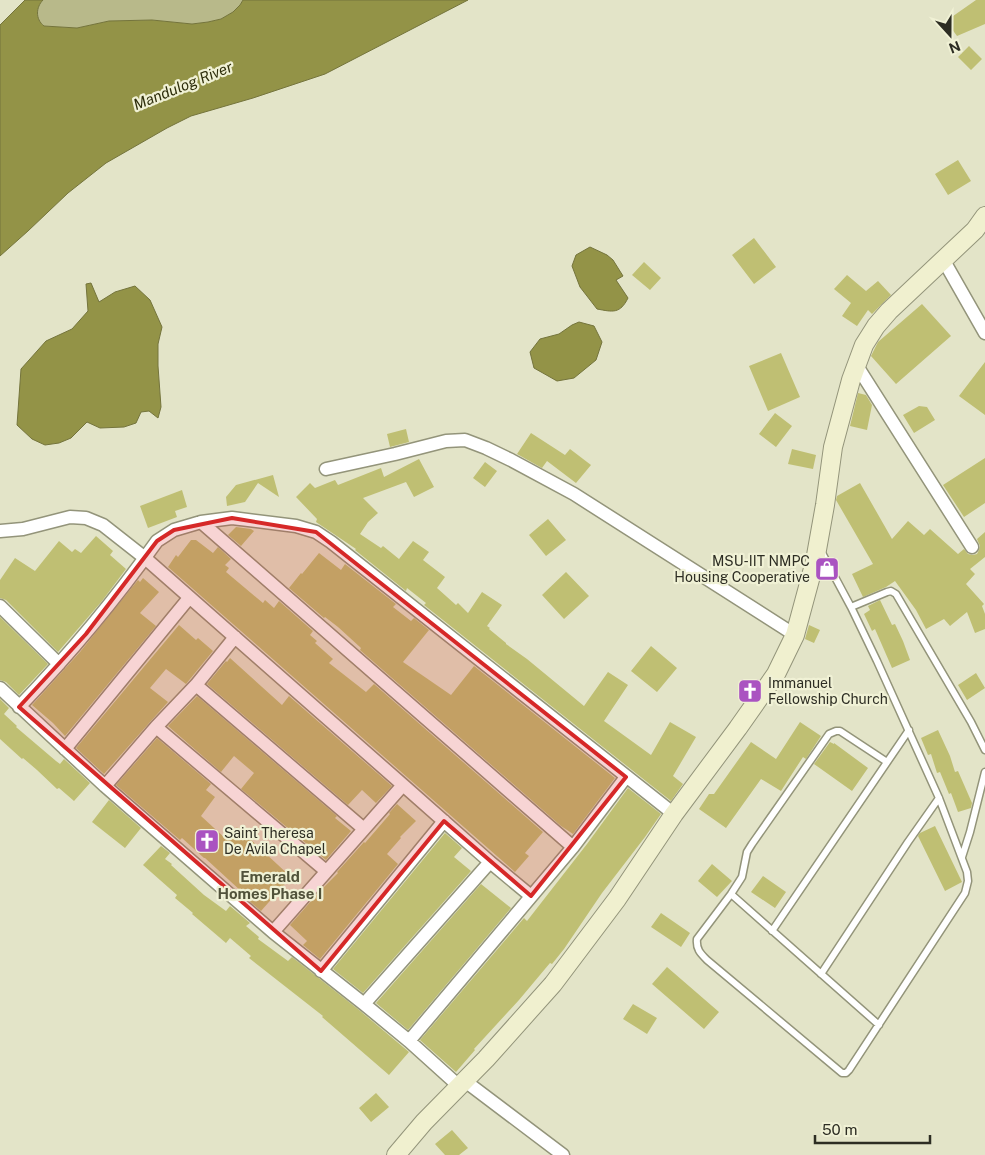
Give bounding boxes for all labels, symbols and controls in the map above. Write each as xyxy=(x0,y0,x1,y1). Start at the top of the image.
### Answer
north arrow xyxy=(925,10,975,60)
text: N xyxy=(947,38,963,57)
water label: Mandulog River xyxy=(131,58,235,113)
place label: MSU-IIT NMPC Housing Cooperative xyxy=(674,553,810,585)
shop icon: MSU-IIT NMPC Housing Cooperative xyxy=(814,556,840,582)
place label: Immanuel Fellowship Church xyxy=(768,675,888,707)
church icon: Immanuel Fellowship Church xyxy=(737,678,763,704)
place label: Saint Theresa De Avila Chapel xyxy=(224,825,326,857)
church icon: Saint Theresa De Avila Chapel xyxy=(194,828,220,854)
district label: Emerald Homes Phase I xyxy=(218,868,322,902)
scale bar xyxy=(815,1112,930,1144)
text: 50 m xyxy=(822,1121,857,1138)

